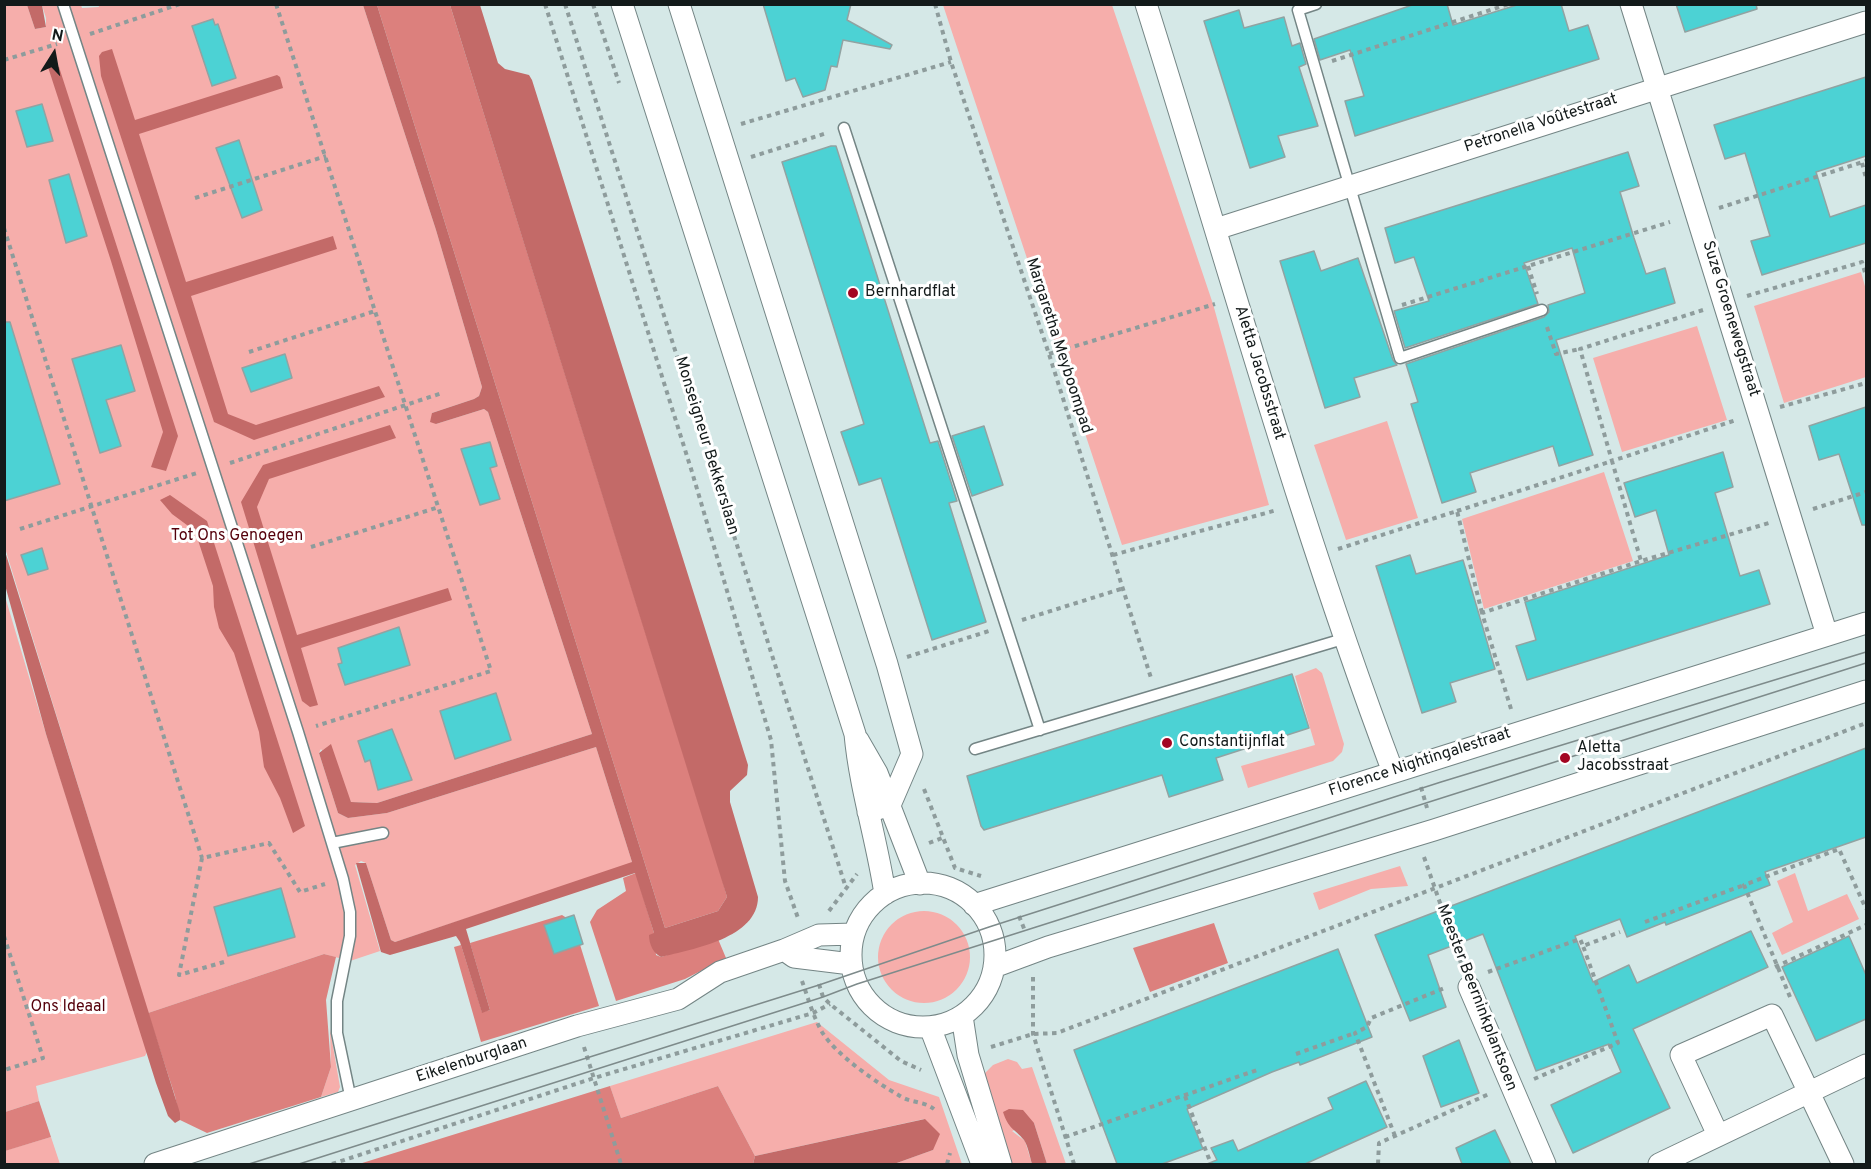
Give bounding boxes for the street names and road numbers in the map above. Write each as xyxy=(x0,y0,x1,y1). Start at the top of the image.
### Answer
street label: Petronella Voûtestraat xyxy=(1462,90,1620,158)
street label: Suze Groenewegstraat xyxy=(1697,239,1763,399)
street label: Margaretha Meyboompad xyxy=(1021,256,1095,436)
street label: Aletta Jacobsstraat xyxy=(1229,303,1289,443)
street label: Monseigneur Bekkerslaan xyxy=(670,355,742,537)
street label: Florence Nightingalestraat xyxy=(1327,724,1513,802)
street label: Meester Beerninkplantsoen xyxy=(1432,902,1520,1094)
street label: Eikelenburglaan xyxy=(414,1034,530,1088)

